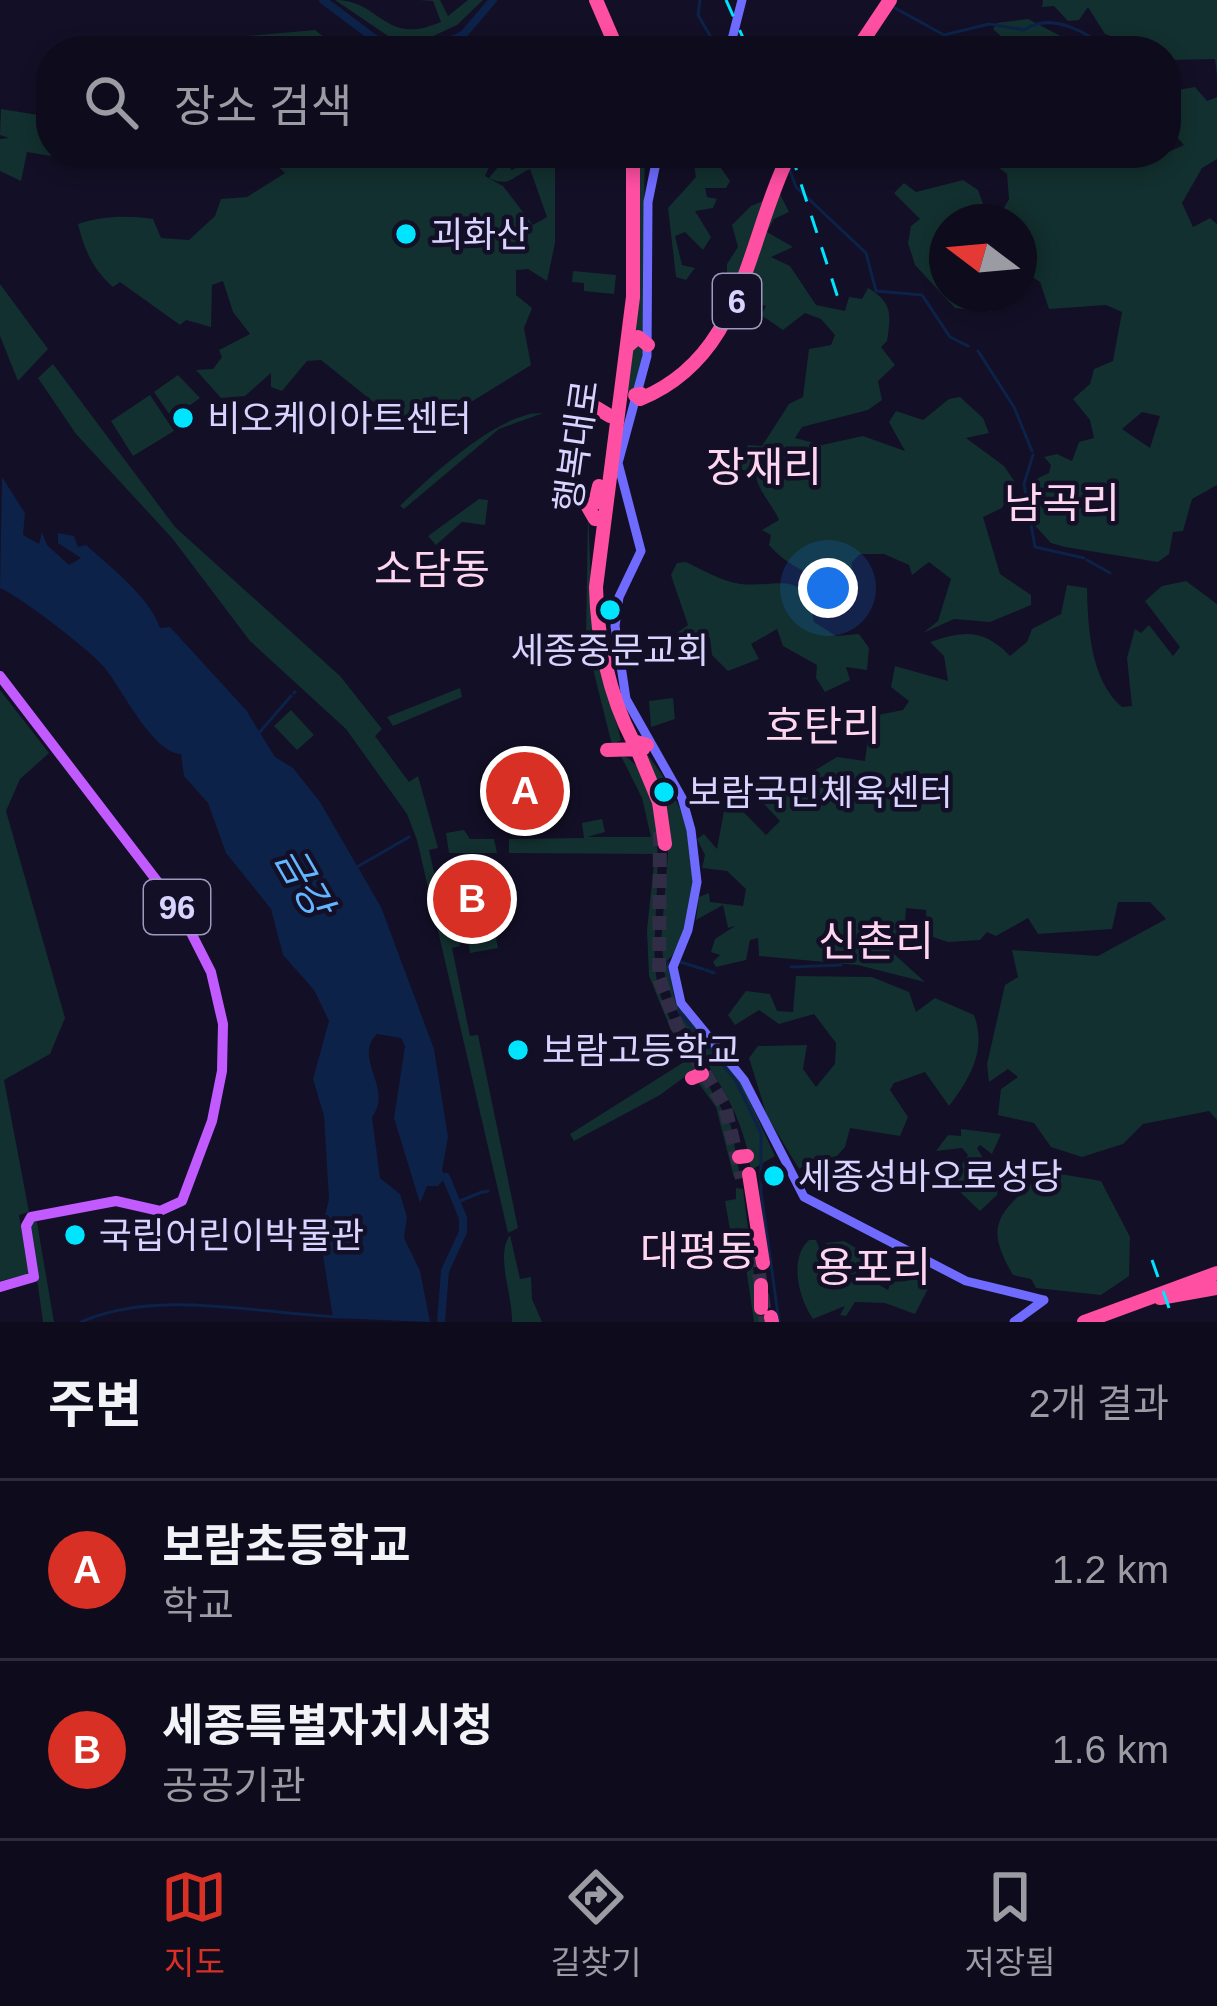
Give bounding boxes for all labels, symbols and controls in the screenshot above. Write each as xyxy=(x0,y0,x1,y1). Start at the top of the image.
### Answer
search box xyxy=(36,36,1181,168)
icon: search xyxy=(78,69,144,135)
text: 장소 검색 xyxy=(174,81,352,132)
north arrow xyxy=(929,204,1037,312)
place label: 괴화산 xyxy=(430,214,529,255)
marker: 괴화산 xyxy=(393,221,419,247)
road number: 6 xyxy=(713,274,761,328)
street label: 행복대로 xyxy=(547,378,606,515)
place label: 비오케이아트센터 xyxy=(207,398,472,439)
marker: 비오케이아트센터 xyxy=(170,405,196,431)
district label: 장재리 xyxy=(706,444,822,491)
district label: 남곡리 xyxy=(1004,480,1120,527)
district label: 소담동 xyxy=(374,546,490,593)
your location xyxy=(798,558,858,618)
marker: 세종중문교회 xyxy=(597,597,623,623)
place label: 세종중문교회 xyxy=(511,630,709,671)
district label: 호탄리 xyxy=(765,703,881,750)
pin: A xyxy=(486,746,564,836)
place label: 보람국민체육센터 xyxy=(688,772,953,813)
marker: 보람국민체육센터 xyxy=(651,779,677,805)
water label: 금강 xyxy=(267,839,343,928)
pin: B xyxy=(433,854,511,944)
road number: 96 xyxy=(144,880,210,934)
district label: 신촌리 xyxy=(818,918,934,965)
place label: 보람고등학교 xyxy=(542,1030,741,1071)
marker: 보람고등학교 xyxy=(505,1037,531,1063)
place label: 세종성바오로성당 xyxy=(798,1156,1063,1197)
marker: 세종성바오로성당 xyxy=(761,1163,787,1189)
place label: 국립어린이박물관 xyxy=(99,1215,364,1256)
marker: 국립어린이박물관 xyxy=(62,1222,88,1248)
district label: 대평동 xyxy=(640,1228,756,1275)
district label: 용포리 xyxy=(815,1244,931,1291)
text: 주변 xyxy=(48,1376,142,1433)
text: 2개 결과 xyxy=(1029,1382,1169,1425)
text: 보람초등학교 xyxy=(162,1520,410,1571)
text: A xyxy=(73,1548,101,1591)
text: 1.2 km xyxy=(1052,1548,1169,1591)
text: 학교 xyxy=(162,1584,234,1627)
text: 세종특별자치시청 xyxy=(162,1700,493,1751)
text: B xyxy=(73,1728,101,1771)
text: 1.6 km xyxy=(1052,1728,1169,1771)
text: 공공기관 xyxy=(162,1764,306,1807)
tab: 지도 xyxy=(161,1864,227,1984)
tab: 길찾기 xyxy=(550,1864,642,1984)
tab: 저장됨 xyxy=(964,1864,1056,1984)

